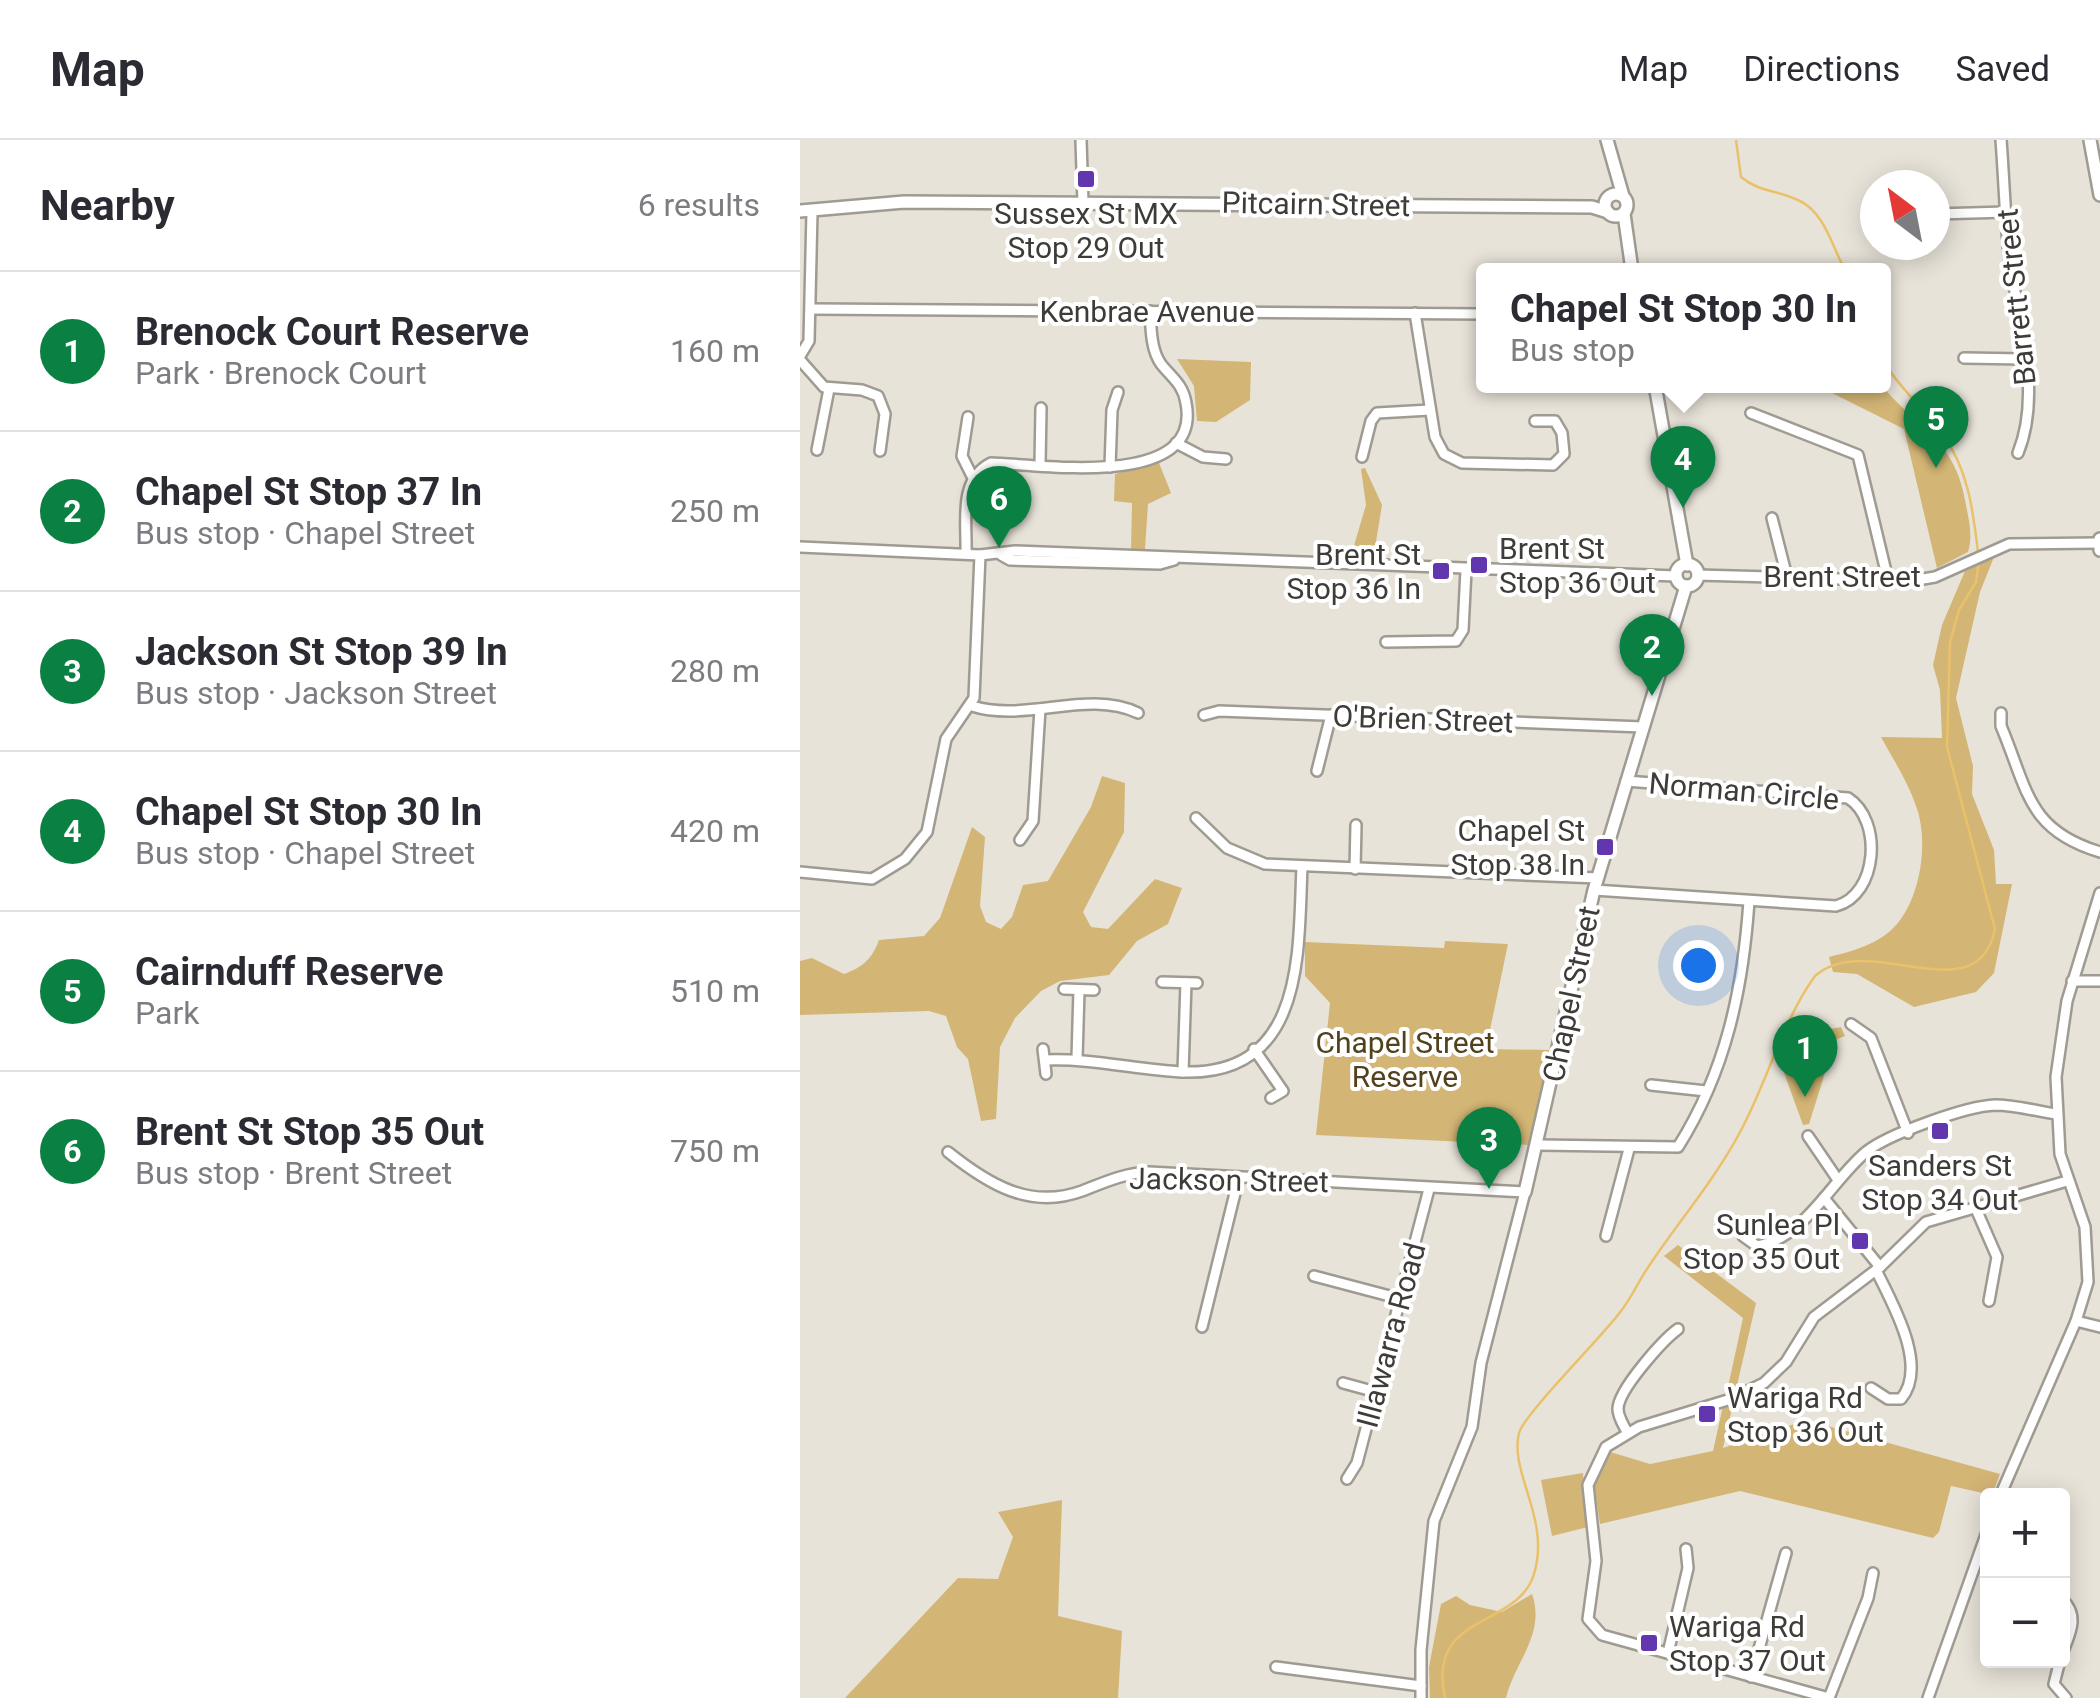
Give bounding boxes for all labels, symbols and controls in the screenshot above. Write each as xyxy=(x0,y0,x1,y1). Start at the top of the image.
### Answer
text: Map xyxy=(50,41,145,98)
text: Map xyxy=(1619,49,1688,90)
text: Directions xyxy=(1743,49,1900,90)
text: Saved xyxy=(1955,49,2050,90)
marker: Sussex St MX Stop 29 Out xyxy=(1075,168,1097,190)
north arrow xyxy=(1860,170,1950,260)
text: Nearby xyxy=(40,181,175,230)
street label: Pitcairn Street xyxy=(1221,185,1411,223)
text: 6 results xyxy=(638,186,760,224)
place label: Sussex St MX Stop 29 Out xyxy=(994,196,1178,265)
street label: Barrett Street xyxy=(1989,207,2043,387)
popup xyxy=(1476,263,1891,393)
text: Chapel St Stop 30 In xyxy=(1510,287,1857,331)
street label: Kenbrae Avenue xyxy=(1039,294,1255,329)
text: Brenock Court Reserve xyxy=(135,310,529,354)
text: Bus stop xyxy=(1510,331,1635,369)
text: 1 xyxy=(63,332,82,370)
text: 160 m xyxy=(670,332,760,370)
text: Park · Brenock Court xyxy=(135,354,427,392)
pin: 5 xyxy=(1904,385,1968,468)
pin: 4 xyxy=(1650,426,1716,508)
pin: 6 xyxy=(966,466,1032,548)
text: Chapel St Stop 37 In xyxy=(135,470,482,514)
text: 2 xyxy=(63,492,82,530)
text: 250 m xyxy=(670,492,760,530)
text: Bus stop · Chapel Street xyxy=(135,514,475,552)
place label: Brent St Stop 36 Out xyxy=(1499,531,1656,600)
place label: Brent St Stop 36 In xyxy=(1286,537,1421,606)
marker: Brent St Stop 36 Out xyxy=(1468,554,1490,576)
street label: Brent Street xyxy=(1763,559,1921,594)
marker: Brent St Stop 36 In xyxy=(1430,560,1452,582)
pin: 2 xyxy=(1620,614,1684,696)
text: Jackson St Stop 39 In xyxy=(135,630,508,674)
text: 3 xyxy=(63,652,82,690)
text: 280 m xyxy=(670,652,760,690)
text: Bus stop · Jackson Street xyxy=(135,674,497,712)
street label: O'Brien Street xyxy=(1332,698,1514,740)
street label: Norman Circle xyxy=(1647,765,1841,817)
text: Chapel St Stop 30 In xyxy=(135,790,482,834)
text: 4 xyxy=(63,812,82,850)
text: 420 m xyxy=(670,812,760,850)
place label: Chapel St Stop 38 In xyxy=(1450,813,1585,882)
text: Bus stop · Chapel Street xyxy=(135,834,475,872)
marker: Chapel St Stop 38 In xyxy=(1594,836,1616,858)
street label: Chapel Street xyxy=(1535,903,1607,1085)
your location xyxy=(1673,940,1724,991)
text: Cairnduff Reserve xyxy=(135,950,443,994)
text: 5 xyxy=(63,972,82,1010)
text: 510 m xyxy=(670,972,760,1010)
text: Park xyxy=(135,994,199,1032)
pin: 1 xyxy=(1772,1014,1838,1097)
park label: Chapel Street Reserve xyxy=(1315,1025,1495,1094)
pin: 3 xyxy=(1456,1106,1522,1189)
text: Brent St Stop 35 Out xyxy=(135,1110,484,1154)
marker: Sanders St Stop 34 Out xyxy=(1929,1120,1951,1142)
text: 6 xyxy=(63,1132,82,1170)
text: 750 m xyxy=(670,1132,760,1170)
place label: Sanders St Stop 34 Out xyxy=(1862,1148,2018,1217)
text: Bus stop · Brent Street xyxy=(135,1154,452,1192)
street label: Jackson Street xyxy=(1129,1161,1329,1199)
place label: Sunlea Pl Stop 35 Out xyxy=(1683,1207,1840,1276)
marker: Sunlea Pl Stop 35 Out xyxy=(1849,1230,1871,1252)
street label: Illawarra Road xyxy=(1349,1239,1433,1431)
place label: Wariga Rd Stop 36 Out xyxy=(1727,1380,1884,1449)
marker: Wariga Rd Stop 36 Out xyxy=(1696,1403,1718,1425)
map controls xyxy=(1980,1488,2070,1668)
button: + xyxy=(1980,1488,2070,1578)
button: − xyxy=(1980,1578,2070,1668)
place label: Wariga Rd Stop 37 Out xyxy=(1669,1609,1826,1678)
marker: Wariga Rd Stop 37 Out xyxy=(1638,1632,1660,1654)

